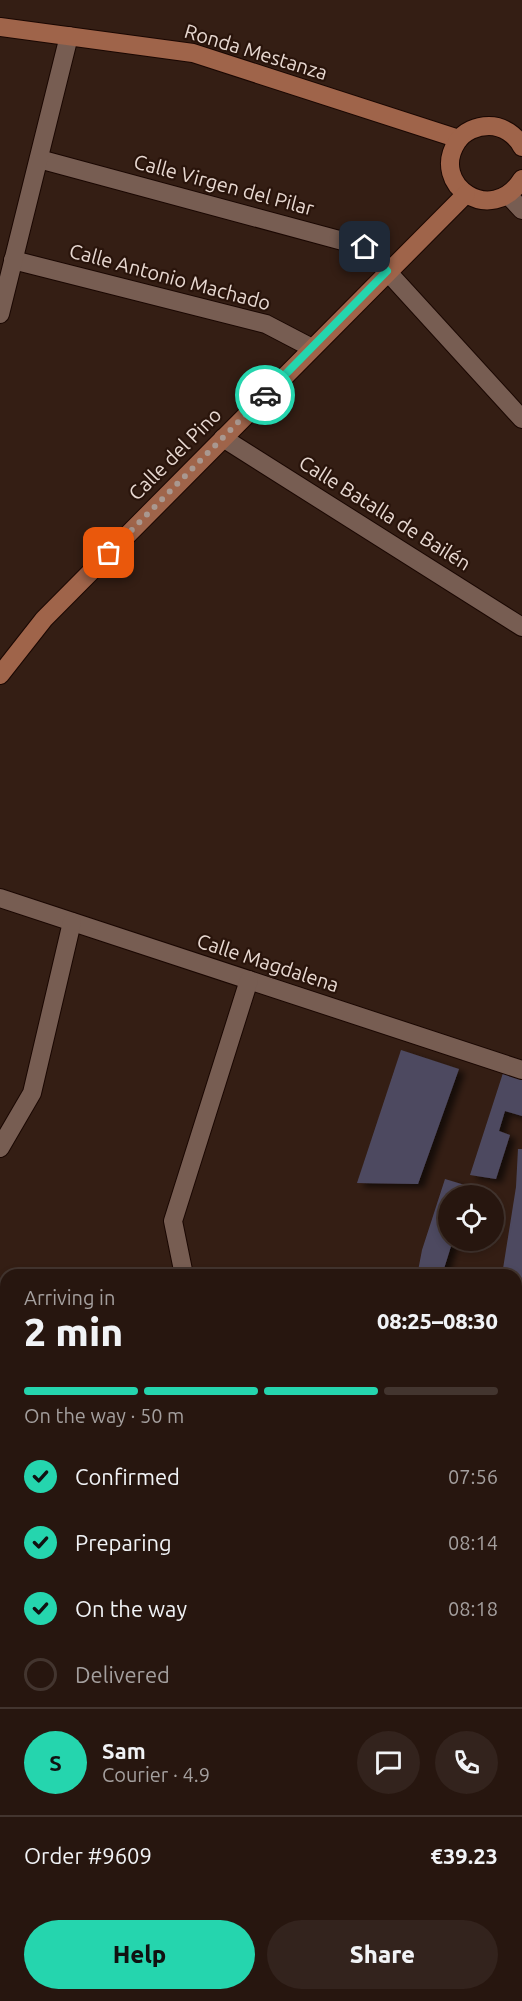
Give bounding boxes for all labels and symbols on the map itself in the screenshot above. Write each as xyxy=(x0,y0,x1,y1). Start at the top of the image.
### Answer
street label: Ronda Mestanza xyxy=(182,19,330,84)
street label: Calle Virgen del Pilar xyxy=(132,149,317,220)
pin xyxy=(339,221,390,272)
street label: Calle Antonio Machado xyxy=(67,239,273,314)
courier xyxy=(235,365,295,425)
street label: Calle del Pino xyxy=(124,403,226,505)
street label: Calle Batalla de Bailén xyxy=(295,450,475,575)
pin xyxy=(83,527,134,578)
street label: Calle Magdalena xyxy=(194,929,342,996)

